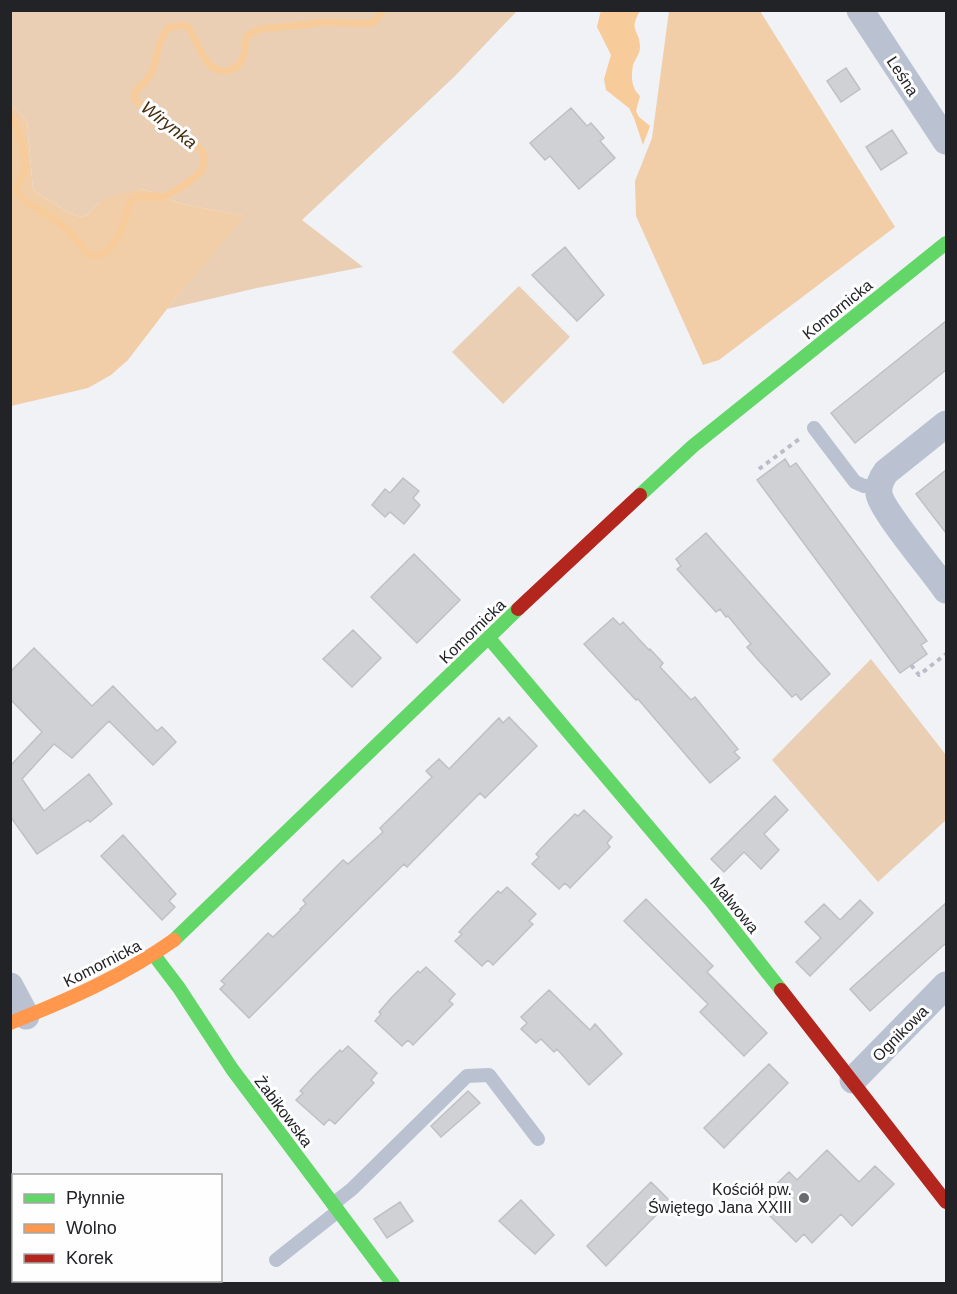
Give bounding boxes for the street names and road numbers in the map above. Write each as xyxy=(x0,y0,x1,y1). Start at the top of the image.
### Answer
street label: Leśna xyxy=(884,53,922,99)
street label: Komornicka xyxy=(799,276,876,343)
street label: Komornicka xyxy=(436,596,509,667)
street label: Malwowa xyxy=(707,874,762,937)
street label: Komornicka xyxy=(61,937,144,990)
street label: Ognikowa xyxy=(869,1002,932,1065)
street label: Żabikowska xyxy=(251,1072,317,1150)

